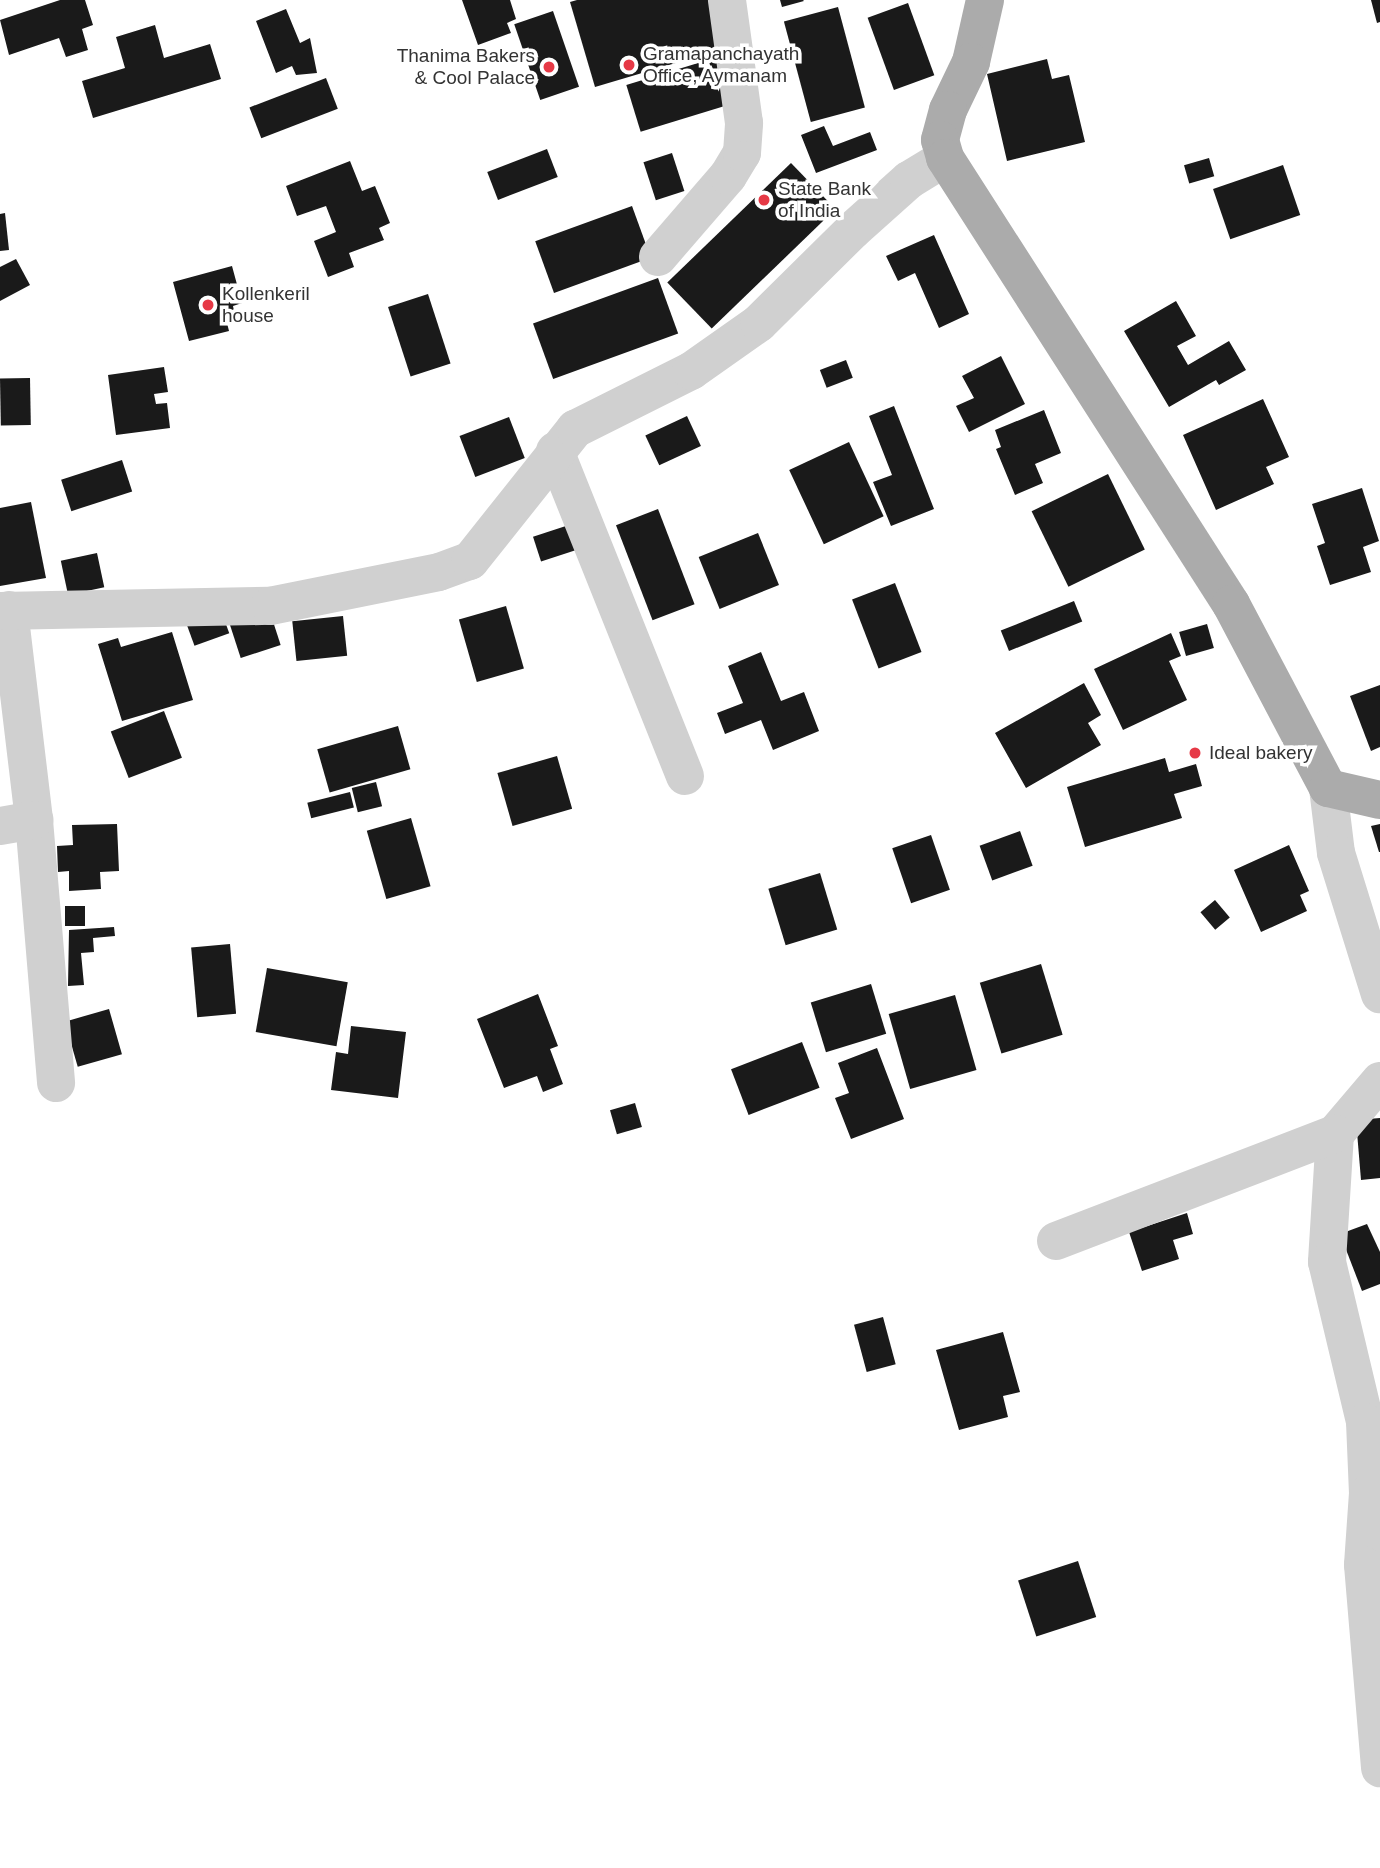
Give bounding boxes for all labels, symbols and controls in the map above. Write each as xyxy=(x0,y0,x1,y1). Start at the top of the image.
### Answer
place label: Gramapanchayath Office, Aymanam xyxy=(643,43,799,87)
place label: Thanima Bakers & Cool Palace xyxy=(397,45,535,89)
marker: Gramapanchayath Office, Aymanam xyxy=(621,57,637,73)
marker: Thanima Bakers & Cool Palace xyxy=(541,59,557,75)
place label: State Bank of India xyxy=(778,178,871,222)
marker: State Bank of India xyxy=(756,192,772,208)
place label: Kollenkeril house xyxy=(222,283,310,327)
marker: Kollenkeril house xyxy=(200,297,216,313)
place label: Ideal bakery xyxy=(1209,742,1313,764)
marker: Ideal bakery xyxy=(1187,745,1203,761)

